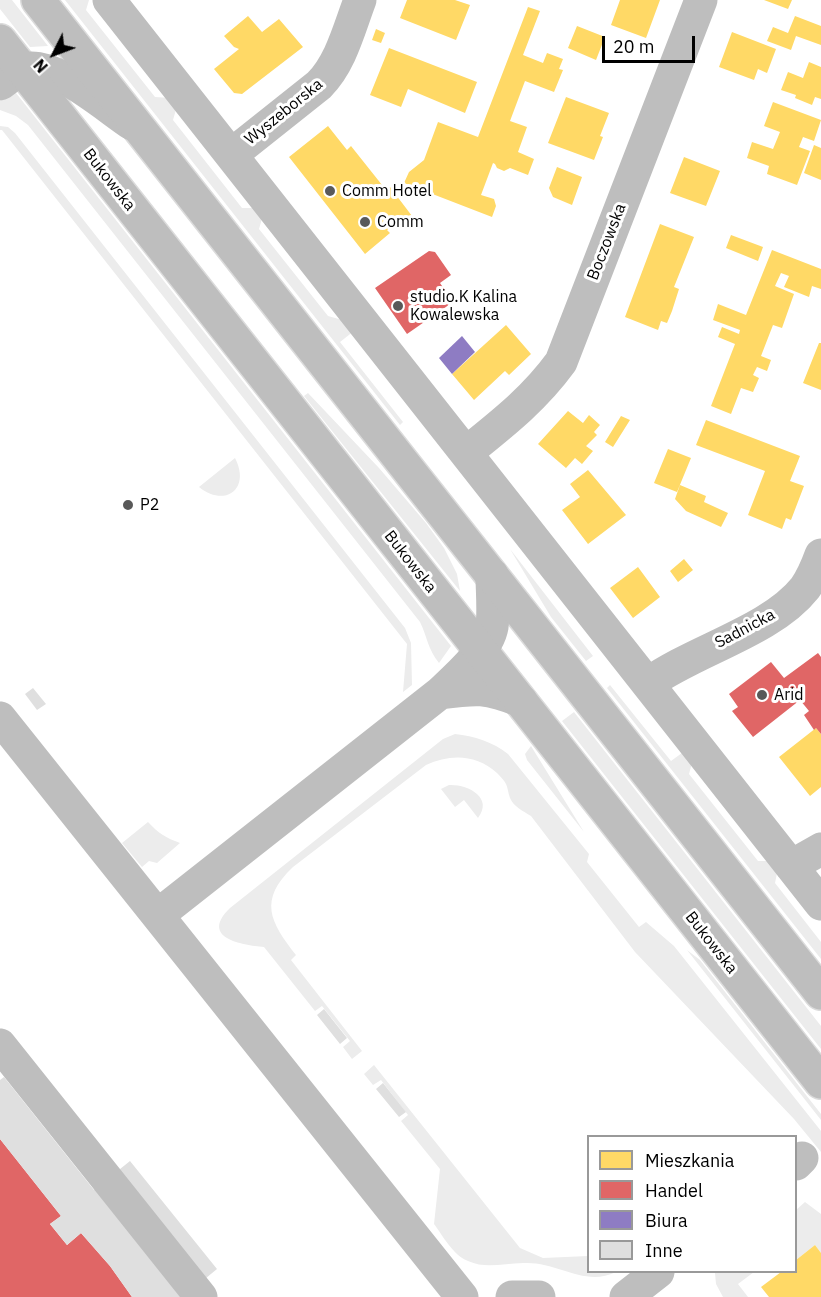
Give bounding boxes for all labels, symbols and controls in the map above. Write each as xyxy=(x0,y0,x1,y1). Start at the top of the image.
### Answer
north arrow xyxy=(24,24,84,84)
scale bar xyxy=(605,24,698,62)
text: 20 m xyxy=(613,35,655,58)
text: N xyxy=(29,55,52,77)
street label: Wyszeborska xyxy=(241,75,327,149)
street label: Bukowska xyxy=(79,145,139,215)
place label: Comm Hotel xyxy=(342,181,432,201)
marker: Comm Hotel xyxy=(323,184,337,198)
street label: Boczowska xyxy=(584,201,630,283)
place label: Comm xyxy=(377,212,424,232)
marker: Comm xyxy=(358,215,372,229)
place label: studio.K Kalina Kowalewska xyxy=(410,287,517,325)
marker: studio.K Kalina Kowalewska xyxy=(391,299,405,313)
place label: P2 xyxy=(140,495,159,515)
marker: P2 xyxy=(121,498,135,512)
street label: Bukowska xyxy=(380,527,440,597)
street label: Sadnicka xyxy=(712,605,778,653)
place label: Arid xyxy=(774,685,803,705)
marker: Arid xyxy=(755,688,769,702)
street label: Bukowska xyxy=(681,908,741,978)
legend xyxy=(587,1135,797,1273)
text: Mieszkania xyxy=(645,1149,734,1172)
text: Handel xyxy=(645,1179,703,1202)
text: Biura xyxy=(645,1209,688,1232)
text: Inne xyxy=(645,1239,683,1262)

